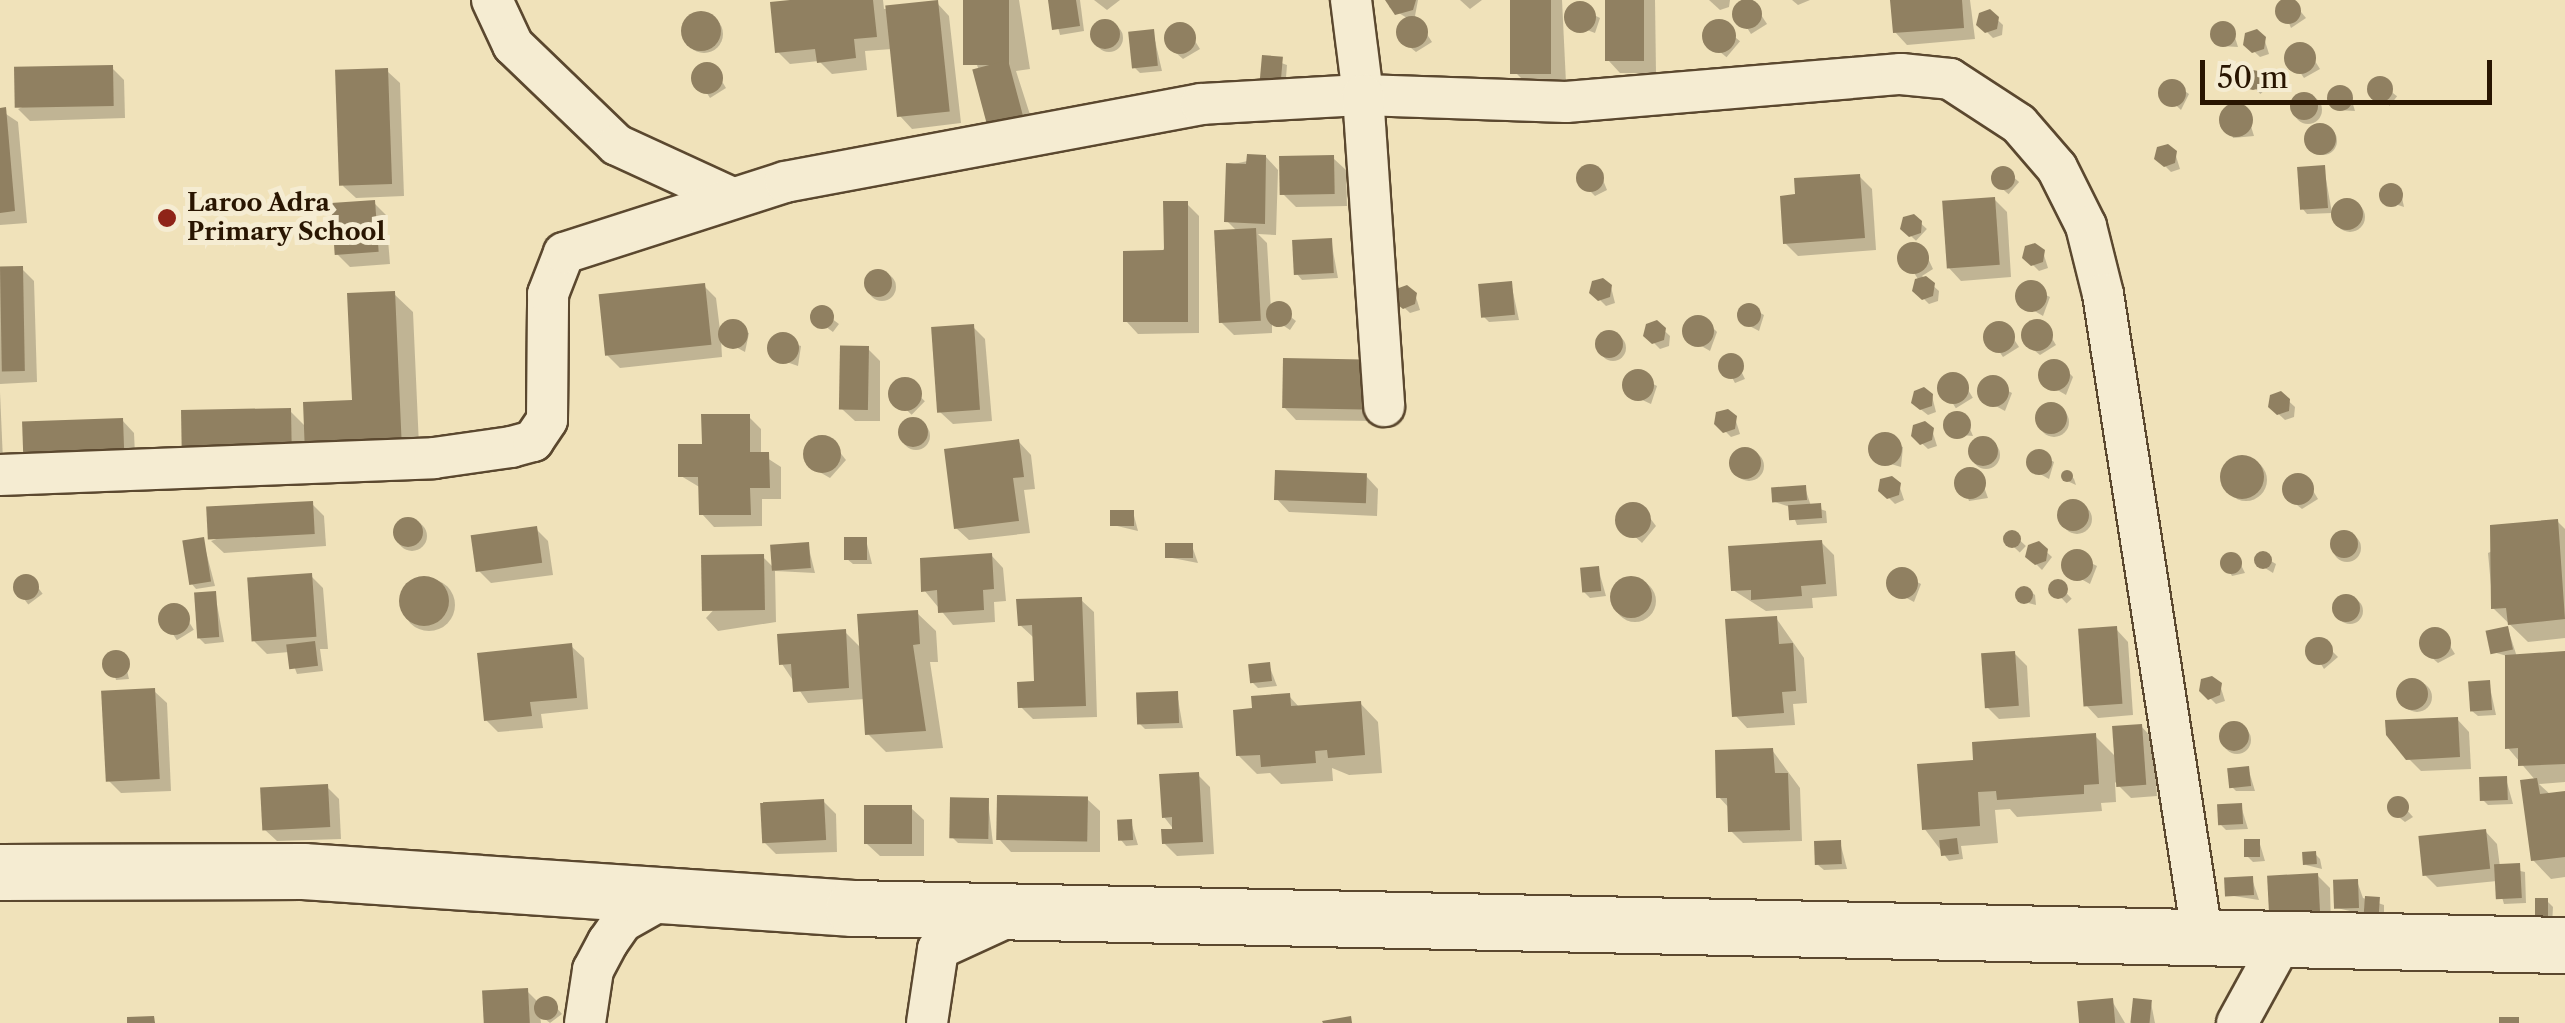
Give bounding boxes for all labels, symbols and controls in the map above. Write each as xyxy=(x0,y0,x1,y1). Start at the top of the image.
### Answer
scale bar xyxy=(2205,40,2498,102)
text: 50 m xyxy=(2217,59,2288,96)
place label: Laroo Adra Primary School xyxy=(187,189,386,248)
marker: Laroo Adra Primary School xyxy=(156,207,178,229)

